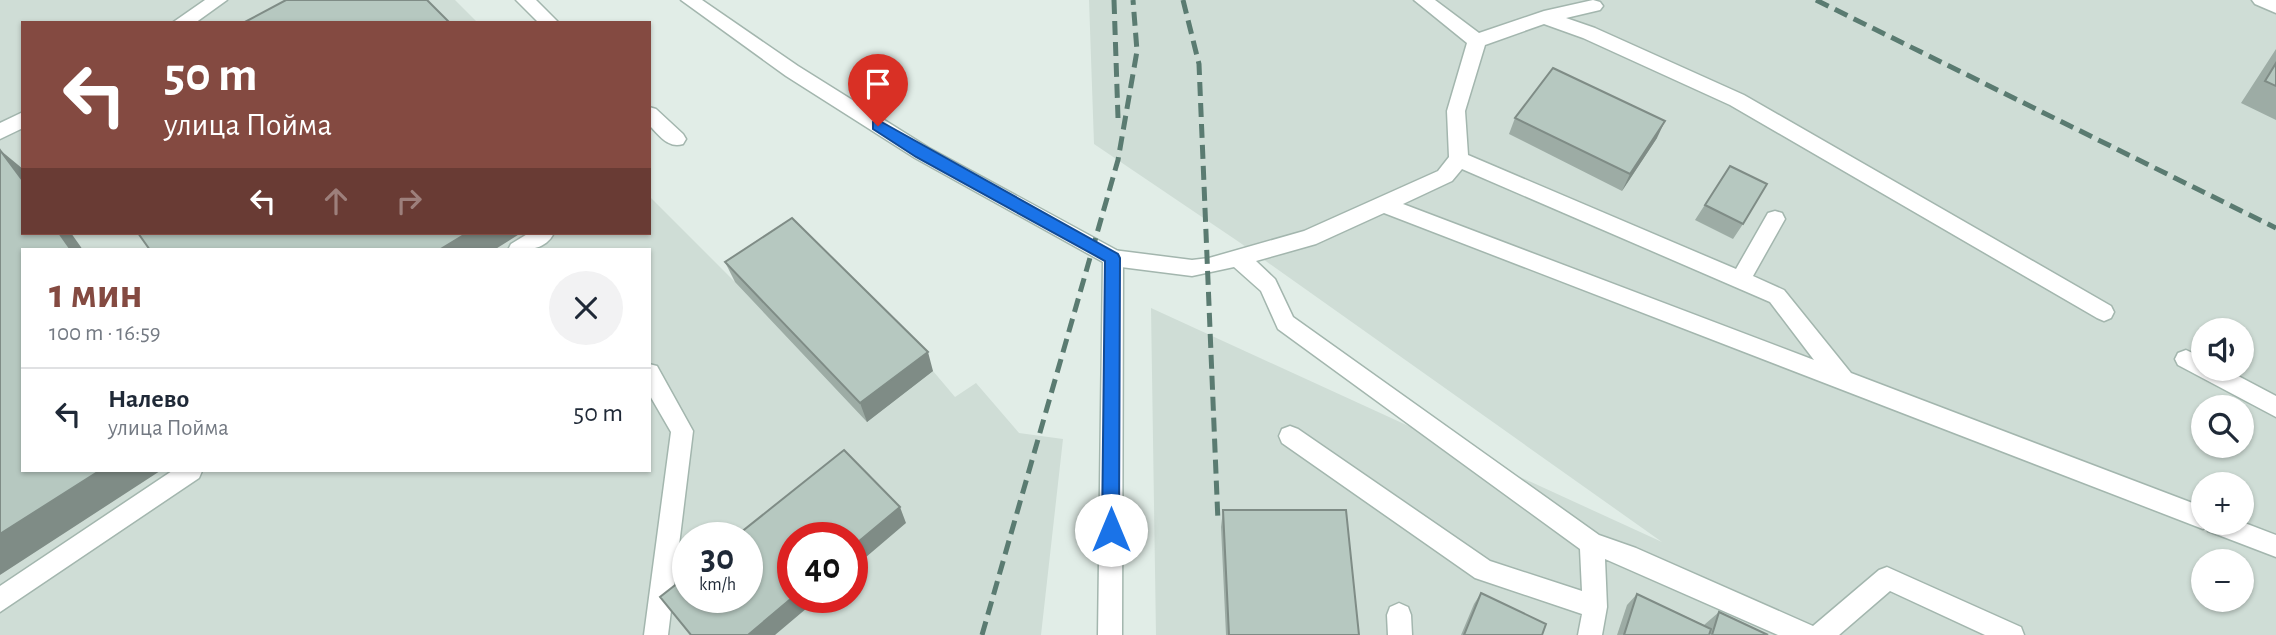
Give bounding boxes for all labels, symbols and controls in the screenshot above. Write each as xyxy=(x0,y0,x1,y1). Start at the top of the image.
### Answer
icon: left xyxy=(49,49,140,140)
text: 50 m xyxy=(164,51,258,100)
pin xyxy=(848,54,908,126)
icon: arrive xyxy=(859,65,897,103)
text: улица Пойма xyxy=(164,109,332,141)
icon: left xyxy=(244,182,282,220)
icon: ahead xyxy=(317,182,355,220)
icon: right xyxy=(390,182,428,220)
button: close xyxy=(549,271,623,345)
text: 1 мин xyxy=(49,273,143,315)
map controls xyxy=(2191,318,2254,612)
button: sound xyxy=(2191,318,2254,381)
text: 100 m · 16:59 xyxy=(49,322,161,345)
text: Налево xyxy=(108,386,189,412)
icon: left xyxy=(49,395,87,433)
button: search xyxy=(2191,395,2254,458)
text: 50 m xyxy=(573,400,623,426)
text: улица Пойма xyxy=(108,417,229,440)
button: + xyxy=(2191,472,2254,535)
position arrow xyxy=(1074,493,1148,567)
speed limit sign: 40 xyxy=(777,522,868,613)
text: 30 xyxy=(701,541,734,576)
button: − xyxy=(2191,549,2254,612)
text: km/h xyxy=(699,576,736,594)

